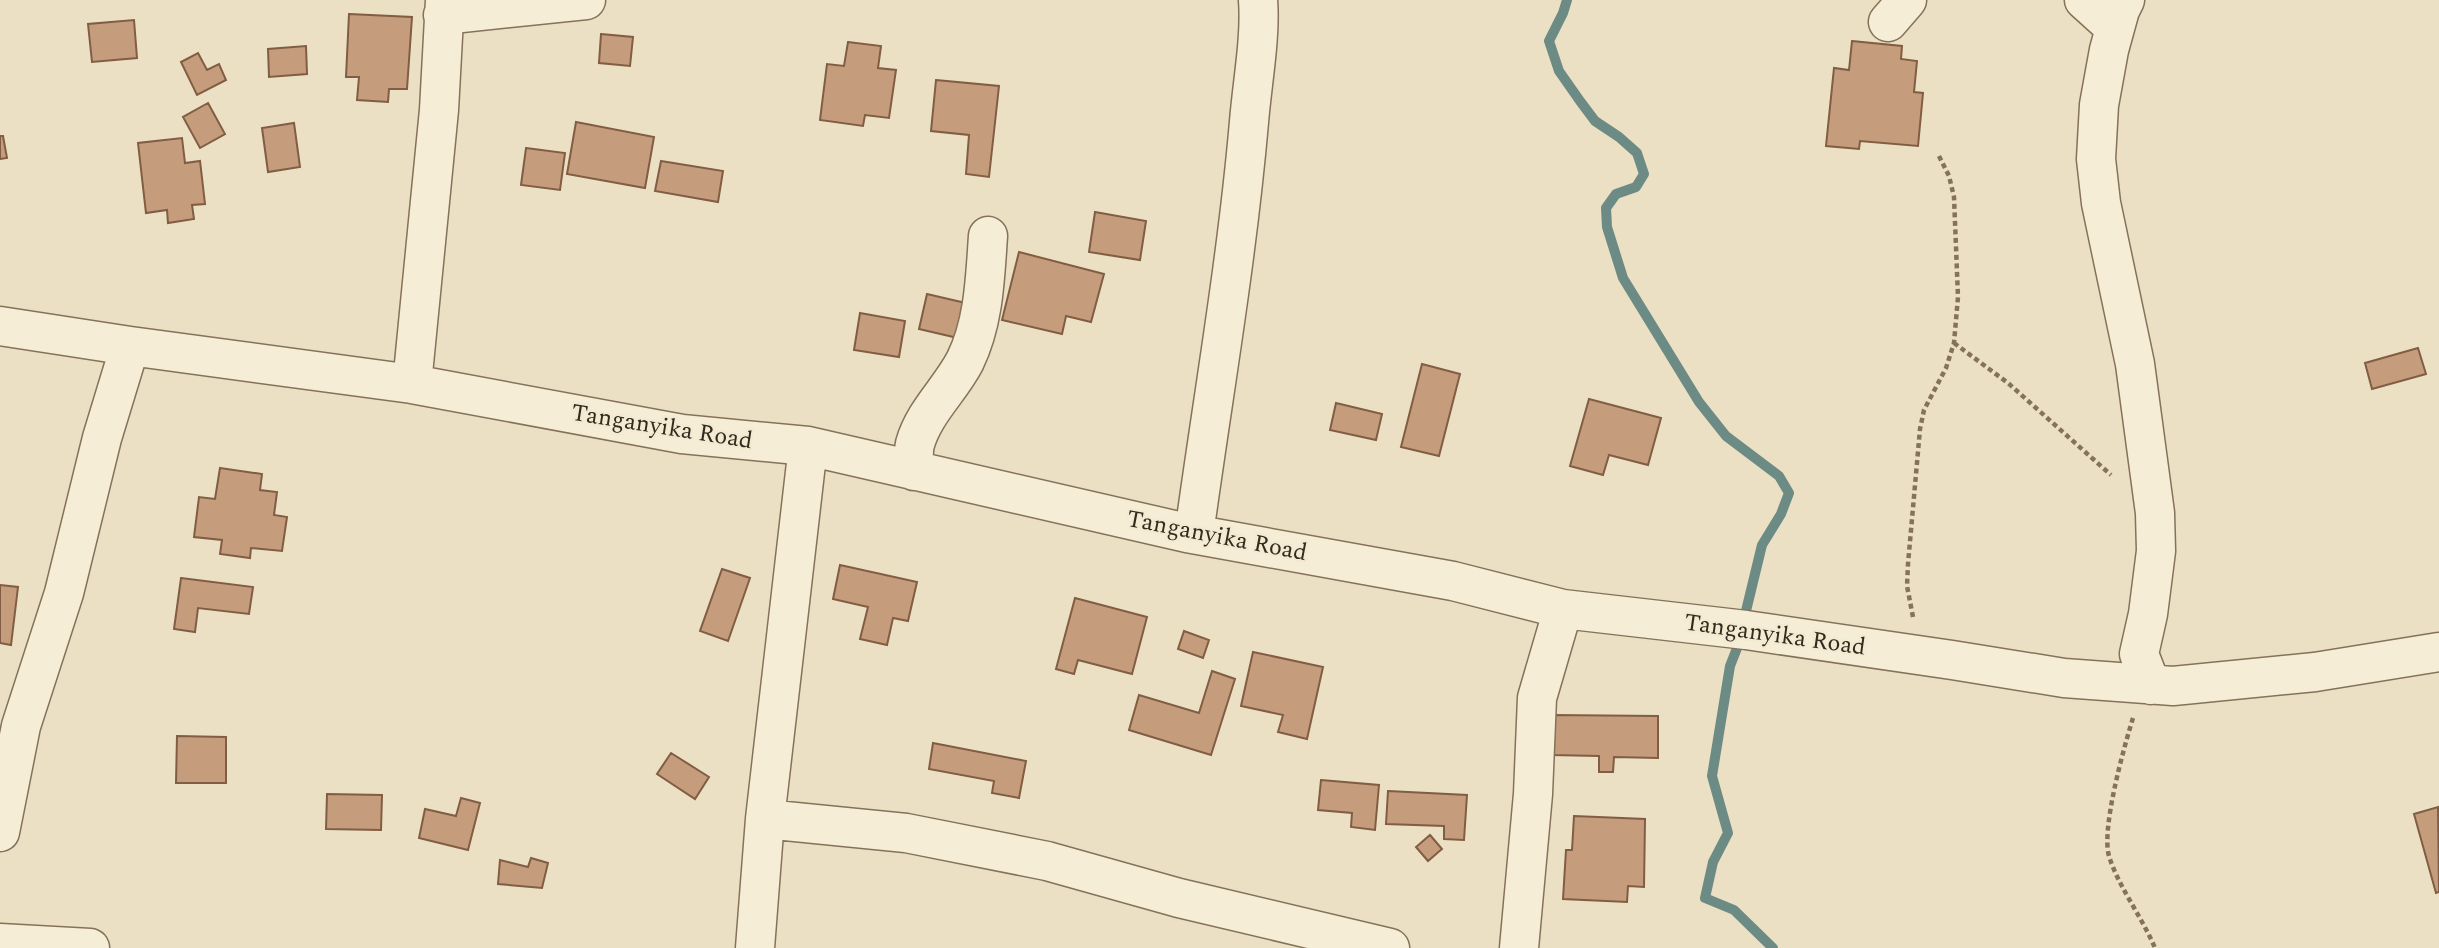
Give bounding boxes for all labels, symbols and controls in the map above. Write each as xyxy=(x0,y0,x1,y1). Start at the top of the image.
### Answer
street label: Tanganyika Road xyxy=(569,395,755,459)
street label: Tanganyika Road xyxy=(1124,501,1310,571)
street label: Tanganyika Road xyxy=(1682,604,1868,666)

